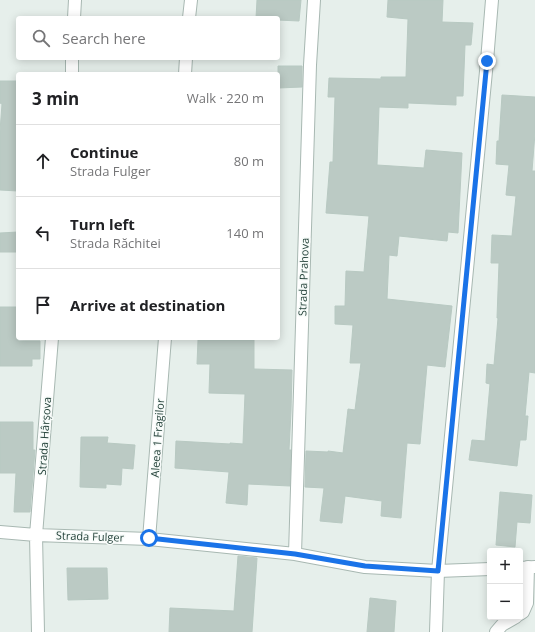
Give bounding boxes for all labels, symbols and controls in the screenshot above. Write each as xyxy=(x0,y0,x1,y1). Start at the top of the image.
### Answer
search box xyxy=(16,16,280,60)
icon: search xyxy=(30,27,52,49)
text: Search here xyxy=(62,28,146,48)
route end xyxy=(478,52,496,70)
text: 3 min xyxy=(32,87,79,110)
text: Walk · 220 m xyxy=(187,89,264,107)
text: Continue xyxy=(70,142,138,162)
icon: ahead xyxy=(32,150,54,172)
text: 80 m xyxy=(234,152,264,170)
text: Strada Fulger xyxy=(70,162,151,180)
text: Turn left xyxy=(70,214,135,234)
icon: left xyxy=(32,222,54,244)
text: 140 m xyxy=(226,224,264,242)
text: Strada Răchitei xyxy=(70,234,161,252)
street label: Strada Prahova xyxy=(294,238,312,316)
icon: arrive xyxy=(32,294,54,316)
text: Arrive at destination xyxy=(70,295,225,315)
street label: Strada Hârșova xyxy=(34,396,54,476)
street label: Aleea 1 Fragilor xyxy=(147,398,167,478)
street label: Strada Fulger xyxy=(56,527,125,545)
route start xyxy=(140,529,158,547)
map controls xyxy=(487,548,523,620)
button: + xyxy=(487,548,523,584)
button: − xyxy=(487,584,523,620)

